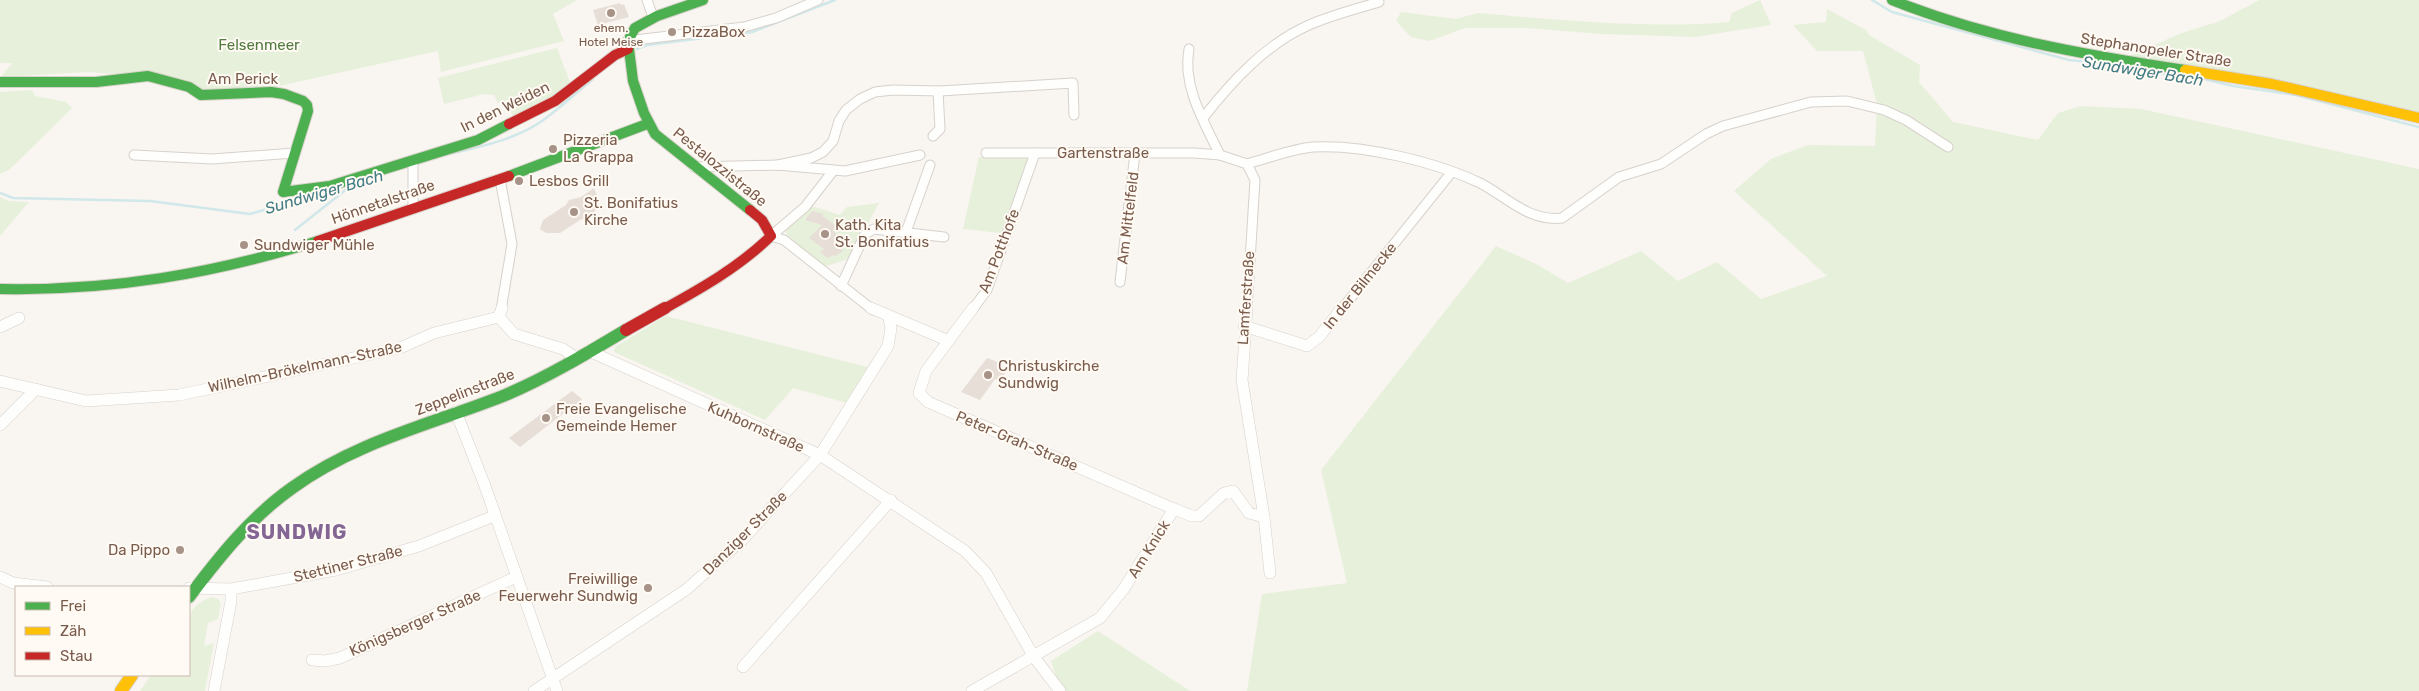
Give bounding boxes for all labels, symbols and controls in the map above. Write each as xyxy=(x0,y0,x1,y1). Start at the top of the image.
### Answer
marker: ehem. Hotel Meise xyxy=(605,7,617,19)
place label: ehem. Hotel Meise xyxy=(579,21,644,49)
place label: PizzaBox xyxy=(682,23,745,41)
marker: PizzaBox xyxy=(666,26,678,38)
street label: Stephanopeler Straße xyxy=(2079,29,2233,71)
park label: Felsenmeer xyxy=(218,36,300,54)
water label: Sundwiger Bach xyxy=(2081,52,2205,90)
street label: Am Perick xyxy=(208,70,278,88)
street label: In den Weiden xyxy=(458,78,552,136)
street label: Pestalozzistraße xyxy=(669,124,771,210)
place label: Pizzeria La Grappa xyxy=(563,131,634,166)
marker: Pizzeria La Grappa xyxy=(547,143,559,155)
street label: Gartenstraße xyxy=(1057,144,1149,162)
water label: Sundwiger Bach xyxy=(263,166,385,218)
street label: Am Mittelfeld xyxy=(1113,171,1143,265)
place label: Lesbos Grill xyxy=(529,172,609,190)
marker: Lesbos Grill xyxy=(513,175,525,187)
street label: Hönnetalstraße xyxy=(329,176,437,228)
place label: St. Bonifatius Kirche xyxy=(584,194,678,229)
marker: St. Bonifatius Kirche xyxy=(568,206,580,218)
street label: Am Potthofe xyxy=(975,206,1023,296)
place label: Kath. Kita St. Bonifatius xyxy=(835,216,929,251)
marker: Kath. Kita St. Bonifatius xyxy=(819,228,831,240)
place label: Sundwiger Mühle xyxy=(254,236,375,254)
marker: Sundwiger Mühle xyxy=(238,239,250,251)
street label: In der Bilmecke xyxy=(1320,239,1400,333)
street label: Lamferstraße xyxy=(1234,250,1258,346)
street label: Wilhelm-Brökelmann-Straße xyxy=(206,338,404,396)
place label: Christuskirche Sundwig xyxy=(998,357,1099,392)
street label: Zeppelinstraße xyxy=(413,365,517,419)
marker: Christuskirche Sundwig xyxy=(982,369,994,381)
street label: Kuhbornstraße xyxy=(705,398,807,456)
place label: Freie Evangelische Gemeinde Hemer xyxy=(556,400,687,435)
street label: Peter-Grah-Straße xyxy=(953,407,1081,475)
marker: Freie Evangelische Gemeinde Hemer xyxy=(540,412,552,424)
street label: Danziger Straße xyxy=(699,487,791,579)
street label: Am Knick xyxy=(1124,517,1174,581)
district label: SUNDWIG xyxy=(247,520,347,544)
place label: Da Pippo xyxy=(108,541,170,559)
street label: Stettiner Straße xyxy=(292,542,404,586)
marker: Da Pippo xyxy=(174,544,186,556)
place label: Freiwillige Feuerwehr Sundwig xyxy=(498,570,638,605)
marker: Freiwillige Feuerwehr Sundwig xyxy=(642,582,654,594)
legend xyxy=(15,586,190,676)
street label: Königsberger Straße xyxy=(346,586,484,660)
text: Frei xyxy=(60,597,86,615)
text: Zäh xyxy=(60,622,86,640)
text: Stau xyxy=(60,647,93,665)

